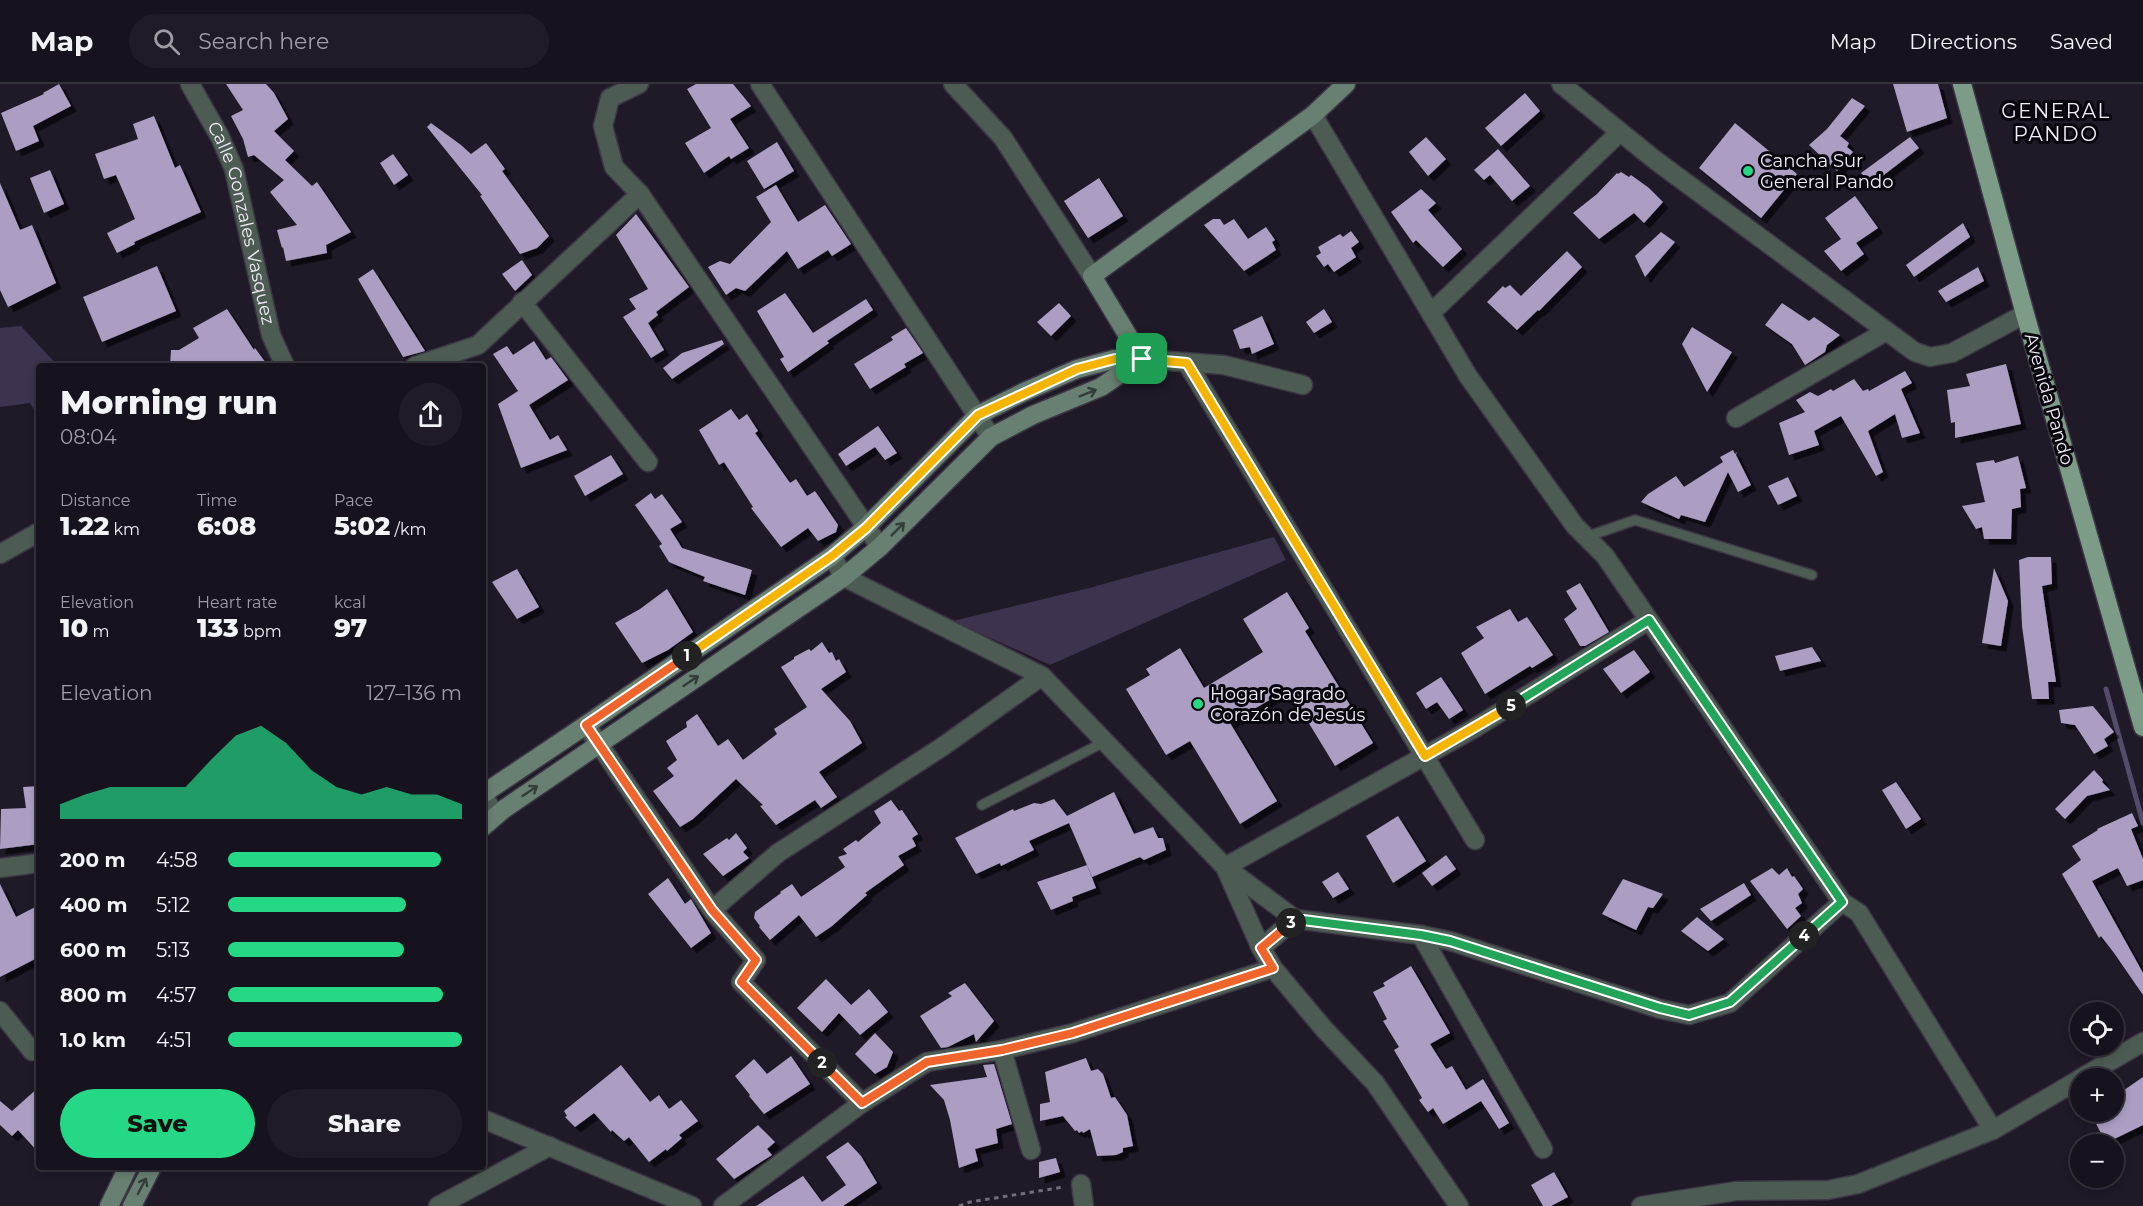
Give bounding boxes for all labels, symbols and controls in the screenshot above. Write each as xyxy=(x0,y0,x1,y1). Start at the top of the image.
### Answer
search box xyxy=(129,14,549,68)
text: Map xyxy=(30,24,93,58)
icon: search xyxy=(150,25,183,58)
text: Search here xyxy=(198,28,329,55)
text: Map xyxy=(1830,29,1876,54)
text: Directions xyxy=(1909,29,2017,54)
text: Saved xyxy=(2050,29,2113,54)
district label: GENERAL PANDO xyxy=(2001,99,2111,146)
street label: Calle Gonzales Vasquez xyxy=(203,118,279,327)
place label: Cancha Sur General Pando xyxy=(1760,150,1893,193)
marker: Cancha Sur General Pando xyxy=(1741,164,1755,178)
street label: Avenida Pando xyxy=(2020,330,2078,468)
pin xyxy=(1116,333,1167,384)
icon: arrive xyxy=(1125,342,1158,375)
text: Morning run xyxy=(60,382,278,422)
button: share xyxy=(399,383,462,446)
one-way arrow xyxy=(1078,387,1096,398)
text: 08:04 xyxy=(60,425,117,449)
text: Distance xyxy=(60,491,130,510)
text: Time xyxy=(197,491,237,510)
text: Pace xyxy=(334,491,373,510)
text: 1.22 xyxy=(60,510,109,542)
text: 6:08 xyxy=(197,510,256,542)
text: 5:02 xyxy=(334,510,390,542)
text: km xyxy=(109,520,140,539)
text: /km xyxy=(390,520,426,539)
one-way arrow xyxy=(891,521,905,536)
text: Elevation xyxy=(60,593,134,612)
text: Heart rate xyxy=(197,593,277,612)
text: kcal xyxy=(334,593,366,612)
text: 10 xyxy=(60,612,88,644)
text: 133 xyxy=(197,612,239,644)
text: 97 xyxy=(334,612,367,644)
text: m xyxy=(88,622,110,641)
text: bpm xyxy=(239,622,282,641)
pin: 1 xyxy=(672,641,702,671)
text: 1 xyxy=(684,646,690,665)
one-way arrow xyxy=(682,675,699,688)
text: Elevation xyxy=(60,681,152,705)
text: 127–136 m xyxy=(366,681,462,705)
place label: Hogar Sagrado Corazón de Jesús xyxy=(1210,683,1366,726)
pin: 5 xyxy=(1496,691,1526,721)
text: 5 xyxy=(1506,696,1516,715)
marker: Hogar Sagrado Corazón de Jesús xyxy=(1191,697,1205,711)
one-way arrow xyxy=(521,785,537,797)
text: 200 m xyxy=(60,848,126,872)
text: 4:58 xyxy=(156,848,198,872)
text: 400 m xyxy=(60,893,128,917)
text: 5:12 xyxy=(156,893,190,917)
pin: 3 xyxy=(1276,908,1306,938)
text: 3 xyxy=(1286,913,1296,932)
pin: 4 xyxy=(1789,921,1819,951)
text: 4 xyxy=(1798,926,1810,945)
text: 600 m xyxy=(60,938,127,962)
text: 5:13 xyxy=(156,938,190,962)
text: 800 m xyxy=(60,983,127,1007)
text: 4:57 xyxy=(156,983,196,1007)
map controls xyxy=(2070,1002,2124,1188)
button: locate xyxy=(2070,1002,2124,1056)
text: 1.0 km xyxy=(60,1028,126,1052)
text: 4:51 xyxy=(156,1028,192,1052)
pin: 2 xyxy=(807,1048,837,1078)
text: 2 xyxy=(817,1053,827,1072)
button: + xyxy=(2070,1068,2124,1122)
button: Save xyxy=(60,1089,255,1158)
button: Share xyxy=(267,1089,462,1158)
button: − xyxy=(2070,1134,2124,1188)
one-way arrow xyxy=(137,1178,148,1196)

